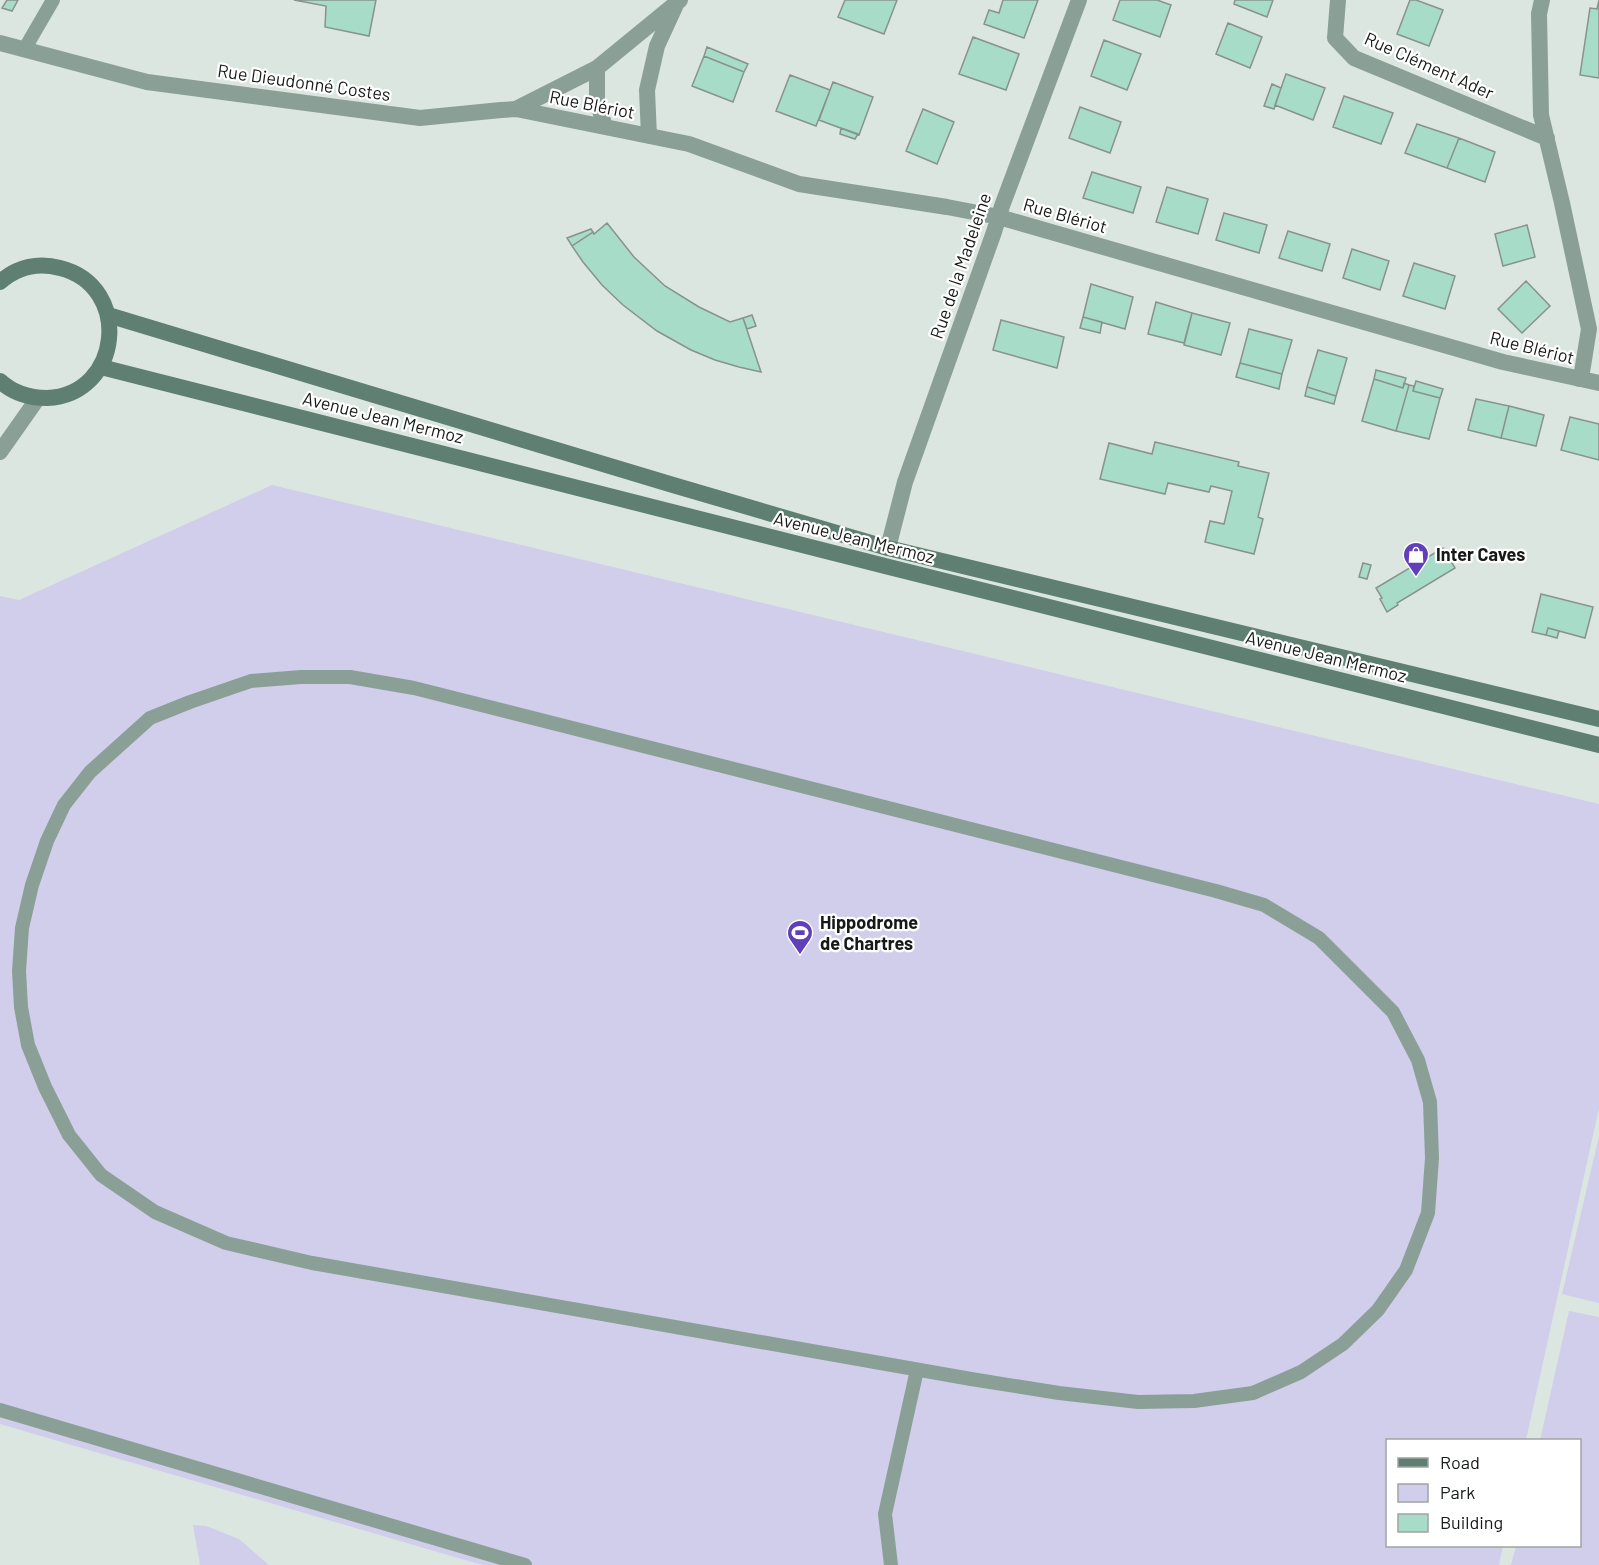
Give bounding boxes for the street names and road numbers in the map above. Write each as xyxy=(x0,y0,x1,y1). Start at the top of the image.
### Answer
street label: Rue Clément Ader xyxy=(1361,27,1498,104)
street label: Rue Dieudonné Costes xyxy=(216,59,392,105)
street label: Rue Blériot xyxy=(548,85,637,123)
street label: Rue de la Madeleine xyxy=(925,190,995,341)
street label: Rue Blériot xyxy=(1021,193,1110,238)
street label: Rue Blériot xyxy=(1488,326,1577,368)
street label: Avenue Jean Mermoz xyxy=(301,386,466,448)
street label: Avenue Jean Mermoz xyxy=(772,506,937,568)
street label: Avenue Jean Mermoz xyxy=(1244,625,1409,687)

